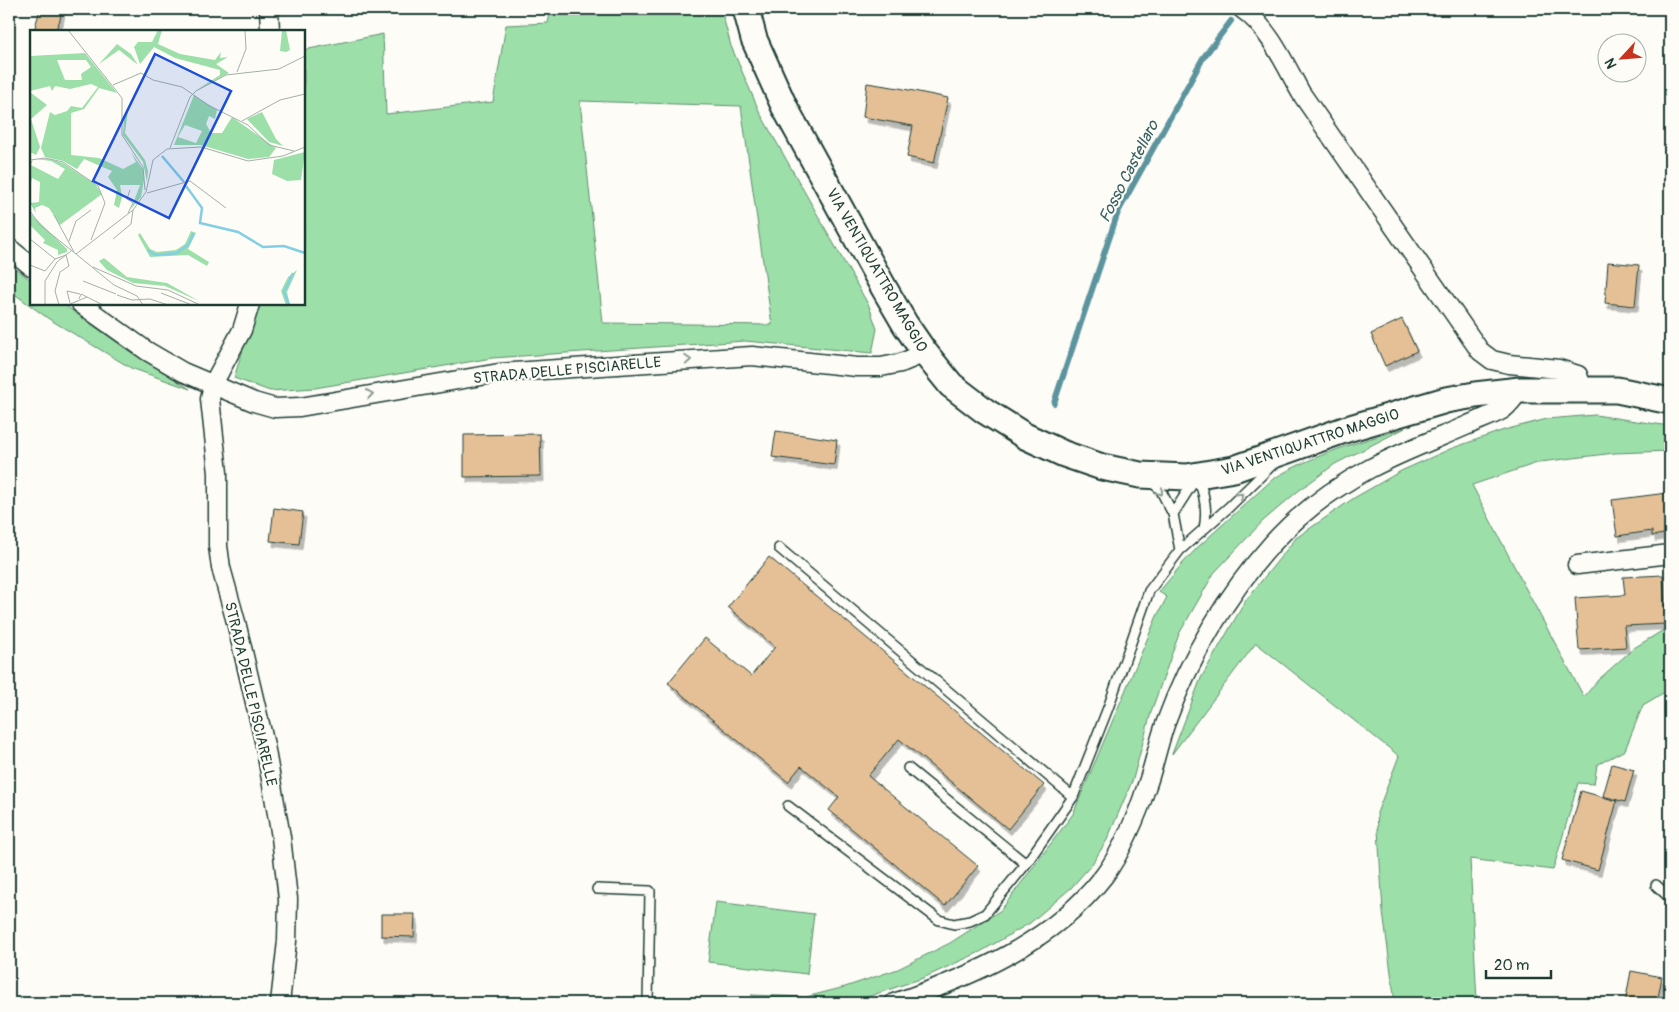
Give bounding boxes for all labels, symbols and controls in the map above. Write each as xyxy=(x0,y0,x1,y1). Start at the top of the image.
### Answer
inset map xyxy=(30,30,305,305)
north arrow xyxy=(1596,32,1646,82)
text: N xyxy=(1601,55,1620,71)
water label: Fosso Castellaro xyxy=(1095,116,1164,226)
street label: VIA VENTIQUATTRO MAGGIO xyxy=(822,185,931,356)
street label: STRADA DELLE PISCIARELLE xyxy=(472,353,662,388)
one-way arrow xyxy=(684,355,692,366)
one-way arrow xyxy=(366,390,375,400)
street label: VIA VENTIQUATTRO MAGGIO xyxy=(1219,405,1402,480)
one-way arrow xyxy=(1154,486,1163,496)
one-way arrow xyxy=(1234,493,1243,502)
street label: STRADA DELLE PISCIARELLE xyxy=(220,600,281,788)
scale bar xyxy=(1486,947,1552,979)
text: 20 m xyxy=(1494,956,1529,975)

